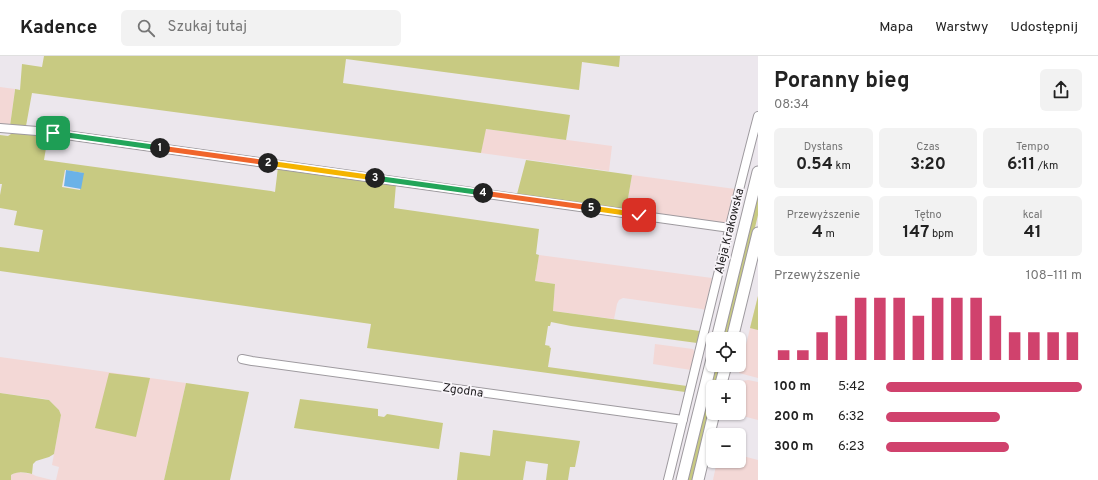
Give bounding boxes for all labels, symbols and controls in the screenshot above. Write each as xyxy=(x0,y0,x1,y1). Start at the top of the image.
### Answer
search box xyxy=(121,10,401,46)
text: Kadence xyxy=(20,16,97,40)
icon: search xyxy=(135,17,157,39)
text: Szukaj tutaj xyxy=(167,18,247,37)
text: Mapa xyxy=(879,19,913,36)
text: Warstwy xyxy=(935,19,988,36)
text: Udostępnij xyxy=(1010,19,1078,36)
text: Poranny bieg xyxy=(774,68,910,95)
button: share xyxy=(1040,69,1082,111)
text: 08:34 xyxy=(774,97,809,113)
pin xyxy=(36,116,70,150)
icon: arrive xyxy=(42,122,64,144)
pin: 1 xyxy=(150,138,170,158)
text: Dystans xyxy=(804,140,843,154)
text: Czas xyxy=(916,140,940,154)
text: Tempo xyxy=(1016,140,1049,154)
text: 1 xyxy=(158,141,162,155)
pin: 2 xyxy=(258,153,278,173)
text: 0.54 xyxy=(796,154,833,176)
text: 3:20 xyxy=(910,154,946,176)
text: 6:11 xyxy=(1007,154,1035,176)
text: 2 xyxy=(265,156,271,170)
text: km xyxy=(833,159,851,173)
text: /km xyxy=(1035,159,1058,173)
pin: 3 xyxy=(365,168,385,188)
text: 3 xyxy=(372,171,378,185)
pin: 4 xyxy=(473,183,493,203)
text: 4 xyxy=(479,186,487,200)
street label: Aleja Krakowska xyxy=(712,187,748,276)
pin: 5 xyxy=(581,198,601,218)
pin xyxy=(622,198,656,232)
text: 5 xyxy=(588,201,594,215)
icon: check xyxy=(628,204,650,226)
text: Przewyższenie xyxy=(787,208,860,222)
text: Tętno xyxy=(914,208,942,222)
text: kcal xyxy=(1023,208,1042,222)
text: 4 xyxy=(812,222,823,244)
text: 147 xyxy=(902,222,929,244)
text: 41 xyxy=(1024,222,1042,244)
text: m xyxy=(823,227,835,241)
text: bpm xyxy=(929,227,954,241)
text: Przewyższenie xyxy=(774,268,860,284)
text: 108–111 m xyxy=(1026,268,1082,284)
map controls xyxy=(706,332,746,468)
button: locate xyxy=(706,332,746,372)
text: 100 m xyxy=(774,379,811,395)
text: 5:42 xyxy=(838,379,865,395)
street label: Zgodna xyxy=(441,380,484,402)
button: + xyxy=(706,380,746,420)
text: 200 m xyxy=(774,409,814,425)
text: 6:32 xyxy=(838,409,864,425)
button: − xyxy=(706,428,746,468)
text: 300 m xyxy=(774,439,813,455)
text: 6:23 xyxy=(838,439,864,455)

